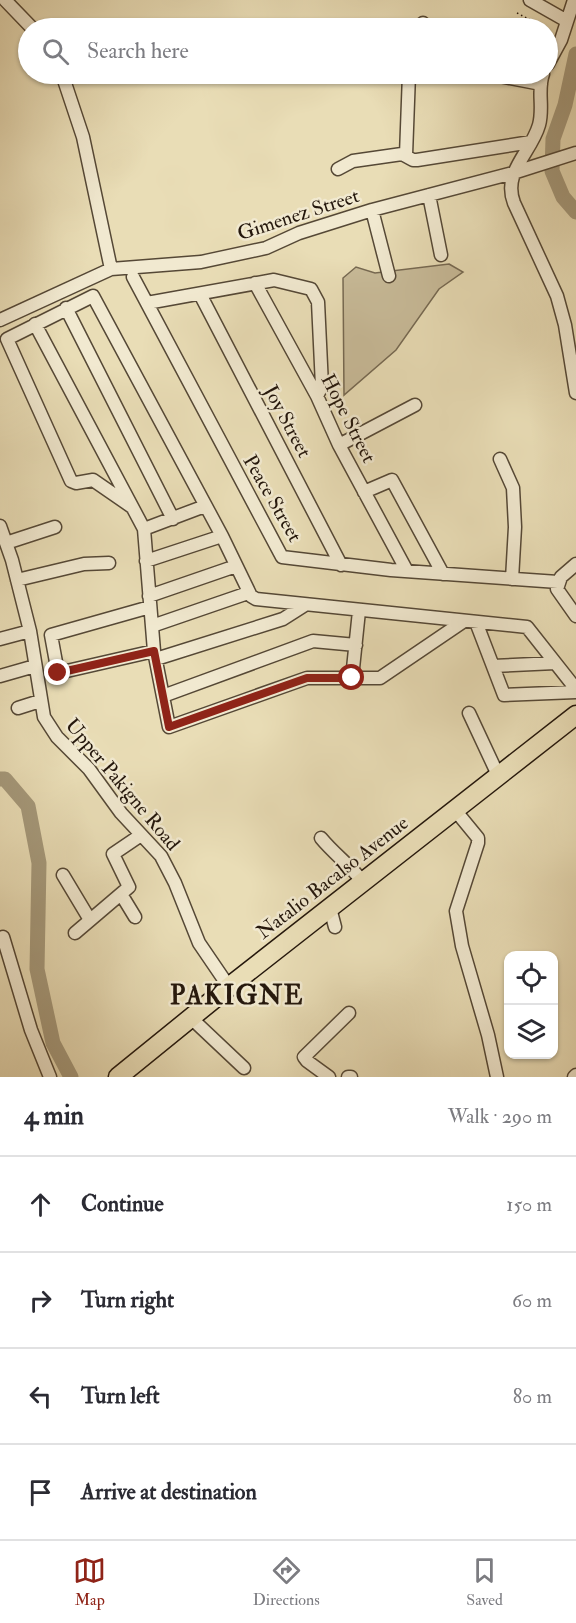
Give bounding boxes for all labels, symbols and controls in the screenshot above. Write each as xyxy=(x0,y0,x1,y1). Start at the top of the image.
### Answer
search box xyxy=(18,18,558,84)
icon: search xyxy=(39,35,72,68)
text: Search here xyxy=(87,37,189,65)
street label: Gimenez Street xyxy=(234,183,363,246)
street label: Hope Street xyxy=(315,369,382,468)
street label: Joy Street xyxy=(258,380,317,462)
street label: Peace Street xyxy=(238,450,308,547)
route end xyxy=(44,659,70,685)
route start xyxy=(338,664,364,690)
street label: Upper Pakigne Road xyxy=(59,713,185,856)
street label: Natalio Bacalso Avenue xyxy=(251,810,413,944)
map controls xyxy=(504,951,558,1059)
button: locate xyxy=(504,951,558,1005)
district label: PAKIGNE xyxy=(170,980,304,1012)
button: layers xyxy=(504,1005,558,1059)
text: 4 min xyxy=(24,1100,84,1132)
text: Walk · 290 m xyxy=(448,1104,552,1129)
icon: ahead xyxy=(24,1188,57,1221)
text: Continue xyxy=(81,1190,164,1218)
text: 150 m xyxy=(506,1192,552,1217)
icon: right xyxy=(24,1284,57,1317)
text: Turn right xyxy=(81,1286,174,1314)
text: 60 m xyxy=(512,1288,552,1313)
icon: left xyxy=(24,1380,57,1413)
text: Turn left xyxy=(81,1382,160,1410)
text: 80 m xyxy=(513,1384,552,1409)
icon: arrive xyxy=(24,1476,57,1509)
text: Arrive at destination xyxy=(81,1478,257,1506)
tab: Map xyxy=(73,1554,106,1610)
tab: Directions xyxy=(253,1554,320,1610)
tab: Saved xyxy=(466,1554,503,1610)

